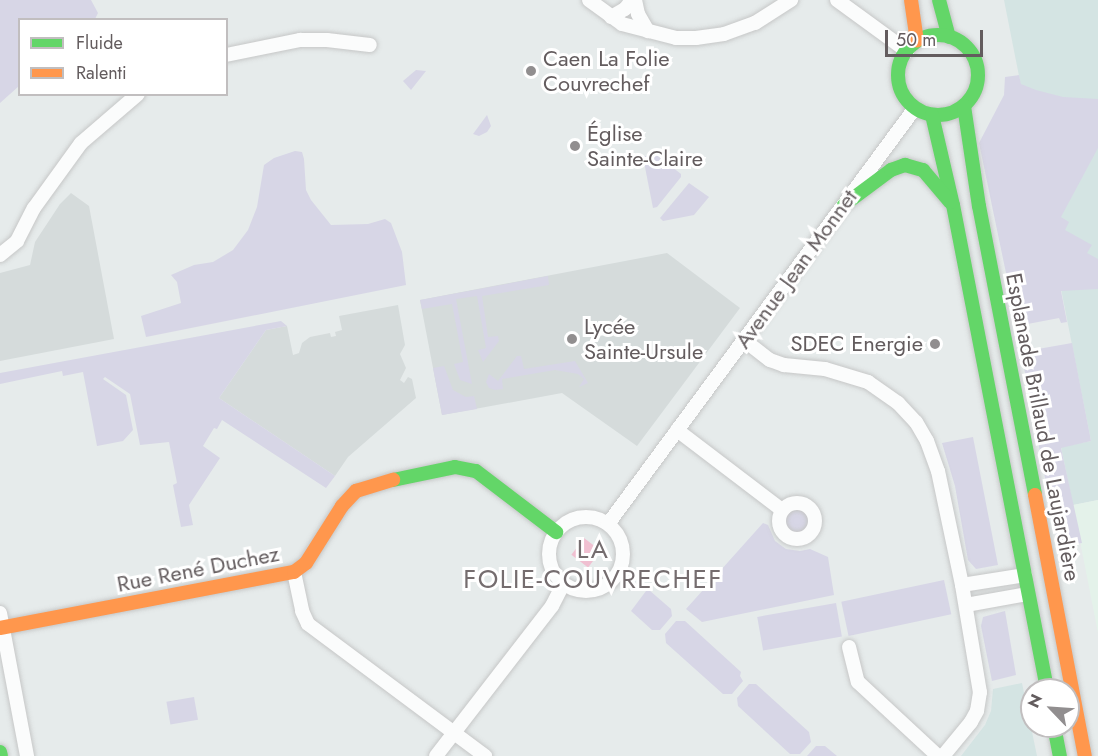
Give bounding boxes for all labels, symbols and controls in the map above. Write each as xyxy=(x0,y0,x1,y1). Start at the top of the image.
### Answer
legend xyxy=(18,18,228,96)
scale bar xyxy=(888,18,986,56)
text: 50 m xyxy=(896,27,936,53)
text: Fluide xyxy=(76,30,123,56)
place label: Caen La Folie Couvrechef xyxy=(543,45,670,96)
text: Ralenti xyxy=(76,60,127,86)
marker: Caen La Folie Couvrechef xyxy=(524,64,538,78)
place label: Église Sainte-Claire xyxy=(587,120,703,172)
marker: Église Sainte-Claire xyxy=(568,139,582,153)
street label: Avenue Jean Monnet xyxy=(729,184,863,354)
street label: Esplanade Brillaud de Laujardière xyxy=(1000,271,1086,583)
place label: Lycée Sainte-Ursule xyxy=(584,313,703,364)
place label: SDEC Energie xyxy=(790,331,923,357)
marker: Lycée Sainte-Ursule xyxy=(565,332,579,346)
marker: SDEC Energie xyxy=(928,337,942,351)
district label: LA FOLIE-COUVRECHEF xyxy=(463,534,723,596)
street label: Rue René Duchez xyxy=(115,540,281,598)
north arrow xyxy=(1020,678,1080,738)
text: N xyxy=(1022,690,1048,712)

